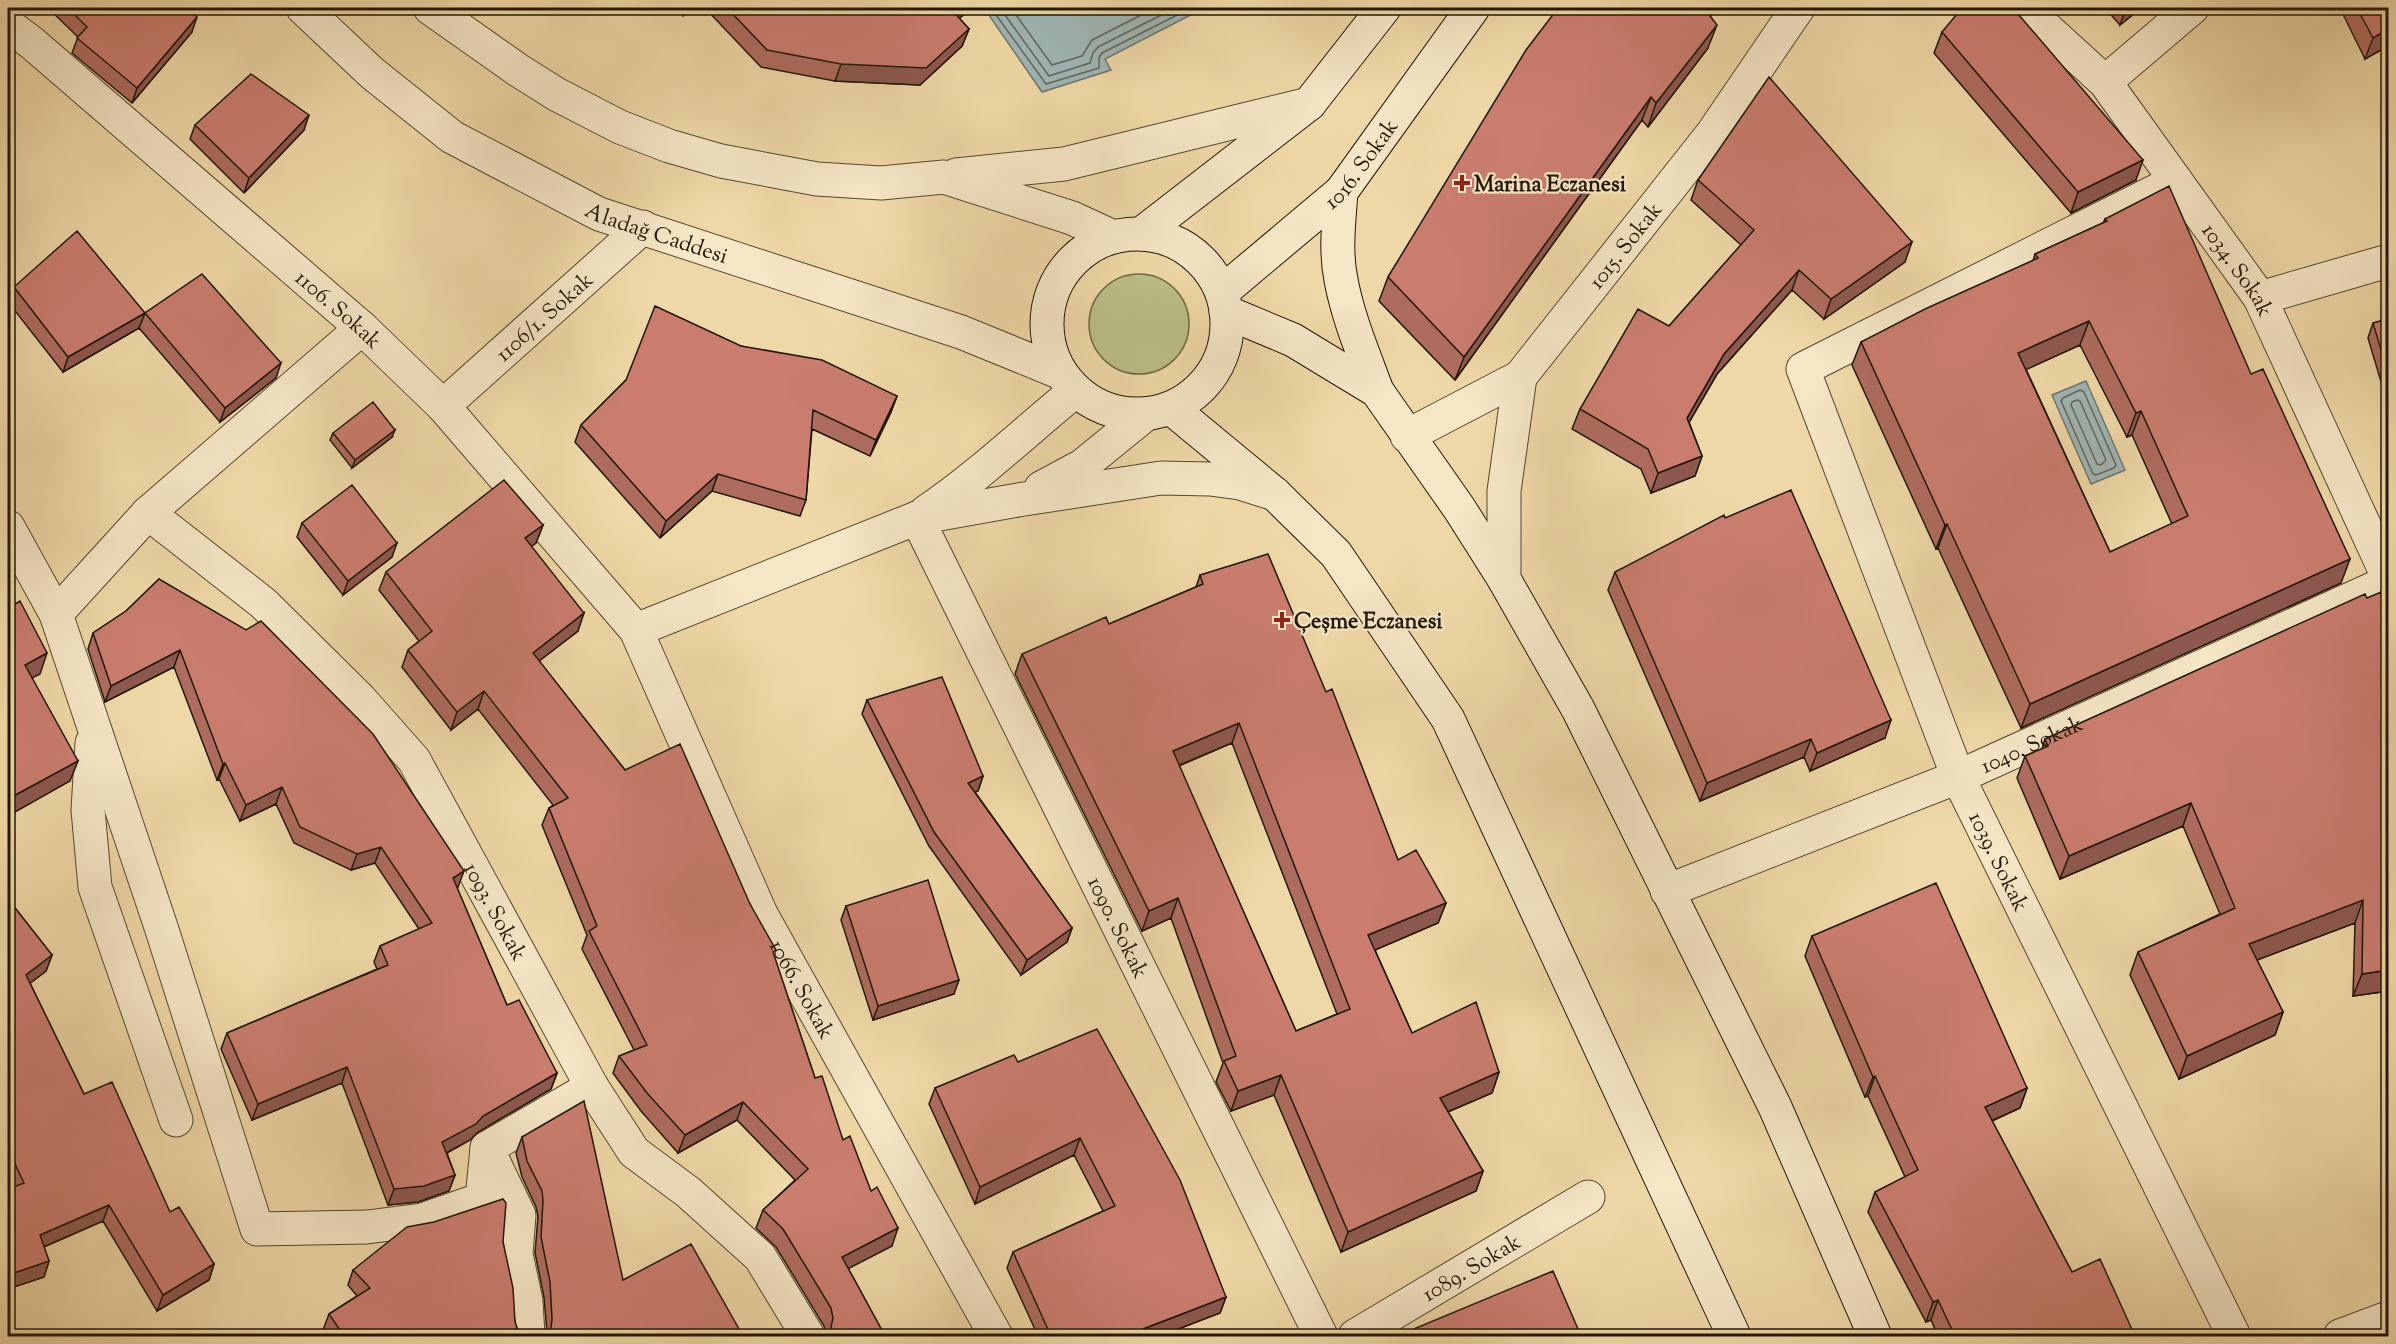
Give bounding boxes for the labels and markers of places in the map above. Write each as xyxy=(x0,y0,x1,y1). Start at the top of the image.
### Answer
place label: Marina Eczanesi xyxy=(1474,170,1627,202)
marker: Marina Eczanesi xyxy=(1455,176,1469,190)
place label: Çeşme Eczanesi xyxy=(1294,607,1443,639)
marker: Çeşme Eczanesi xyxy=(1275,613,1289,627)

